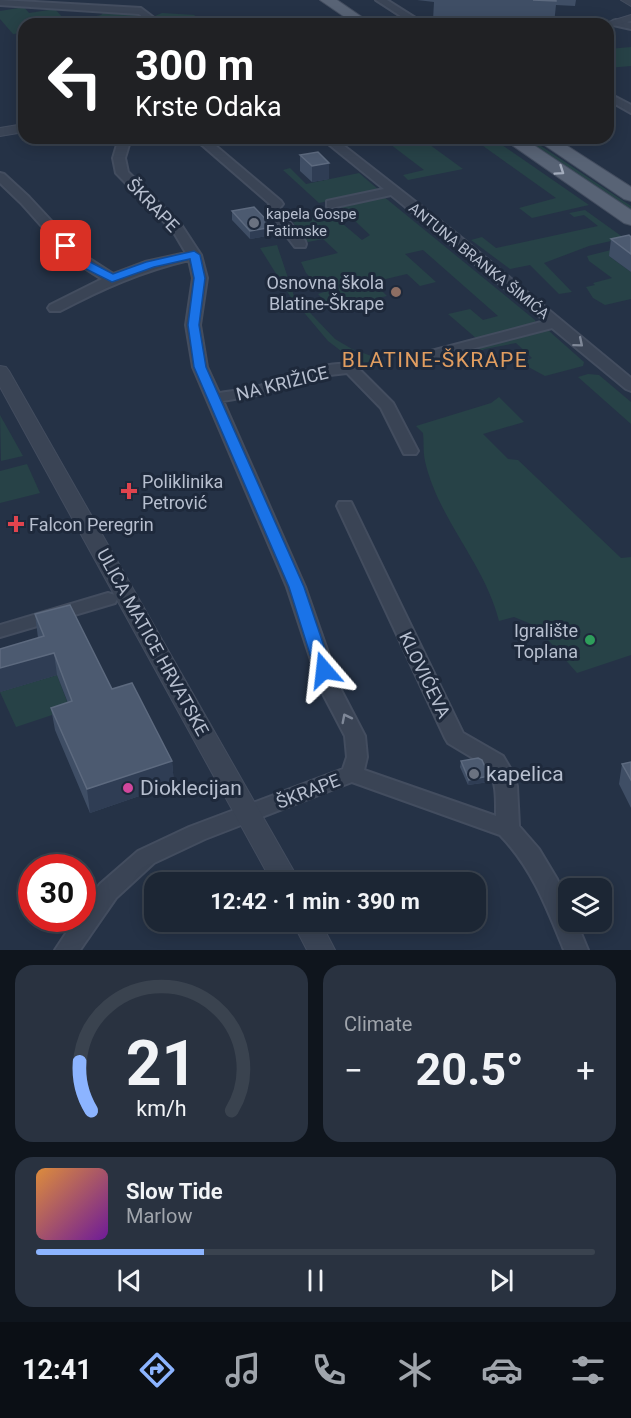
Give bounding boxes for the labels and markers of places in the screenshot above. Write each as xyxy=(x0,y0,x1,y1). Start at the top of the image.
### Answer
place label: kapela Gospe Fatimske xyxy=(266,205,357,240)
marker: kapela Gospe Fatimske xyxy=(247,216,261,230)
pin xyxy=(40,220,91,271)
place label: Osnovna škola Blatine-Škrape xyxy=(266,272,384,314)
marker: Osnovna škola Blatine-Škrape xyxy=(389,285,403,299)
place label: Poliklinika Petrović xyxy=(142,471,223,513)
marker: Poliklinika Petrović xyxy=(120,482,138,500)
place label: Falcon Peregrin xyxy=(29,514,154,535)
marker: Falcon Peregrin xyxy=(7,515,25,533)
place label: Igralište Toplana xyxy=(514,620,578,662)
marker: Igralište Toplana xyxy=(583,633,597,647)
place label: kapelica xyxy=(486,762,564,786)
marker: kapelica xyxy=(467,767,481,781)
place label: Dioklecijan xyxy=(140,776,242,800)
marker: Dioklecijan xyxy=(121,781,135,795)

